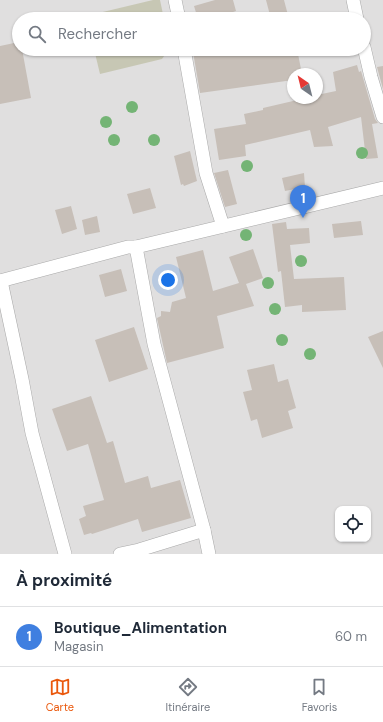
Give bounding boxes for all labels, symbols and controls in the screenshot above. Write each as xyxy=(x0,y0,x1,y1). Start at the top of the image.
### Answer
search box xyxy=(12,12,371,56)
icon: search xyxy=(26,23,48,45)
text: Rechercher xyxy=(58,24,137,44)
north arrow xyxy=(287,68,323,104)
pin: 1 xyxy=(290,185,316,218)
your location xyxy=(158,270,178,290)
map controls xyxy=(335,506,371,542)
button: locate xyxy=(335,506,371,542)
text: À proximité xyxy=(16,569,112,591)
text: Boutique_Alimentation xyxy=(54,618,227,638)
text: 1 xyxy=(27,628,31,645)
text: 60 m xyxy=(335,628,367,645)
text: Magasin xyxy=(54,638,103,655)
tab: Carte xyxy=(46,676,74,714)
tab: Itinéraire xyxy=(165,676,210,714)
tab: Favoris xyxy=(302,676,337,714)

